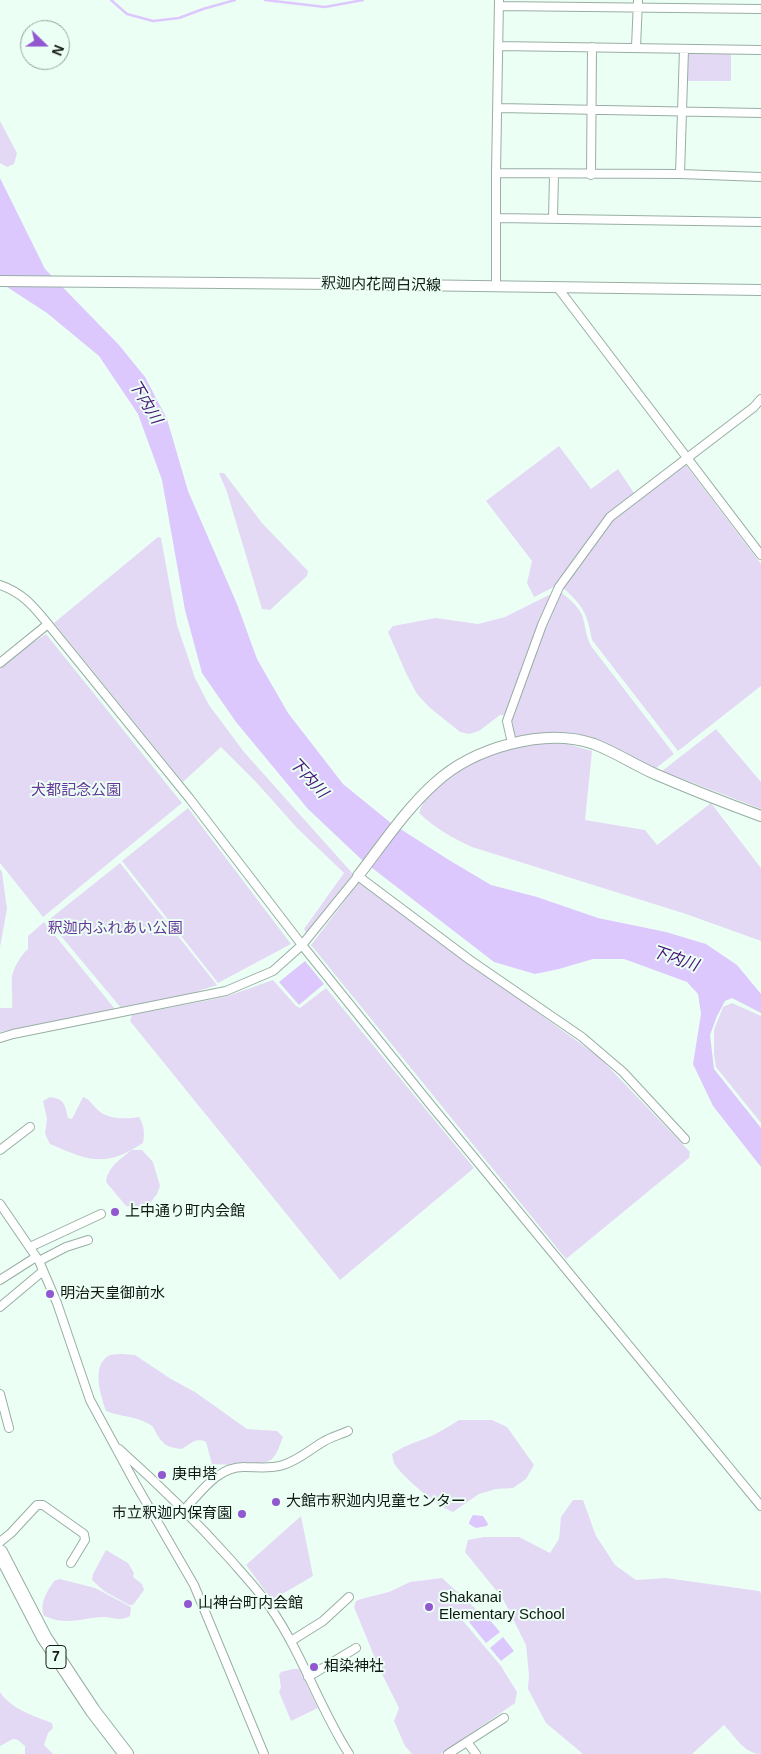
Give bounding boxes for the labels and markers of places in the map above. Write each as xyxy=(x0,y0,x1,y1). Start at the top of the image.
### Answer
place label: 上中通り町内会館 xyxy=(125,1203,245,1221)
marker: 上中通り町内会館 xyxy=(109,1206,121,1218)
place label: 明治天皇御前水 xyxy=(60,1285,165,1303)
marker: 明治天皇御前水 xyxy=(44,1288,56,1300)
place label: 庚申塔 xyxy=(172,1466,217,1484)
marker: 庚申塔 xyxy=(156,1469,168,1481)
place label: 大館市釈迦内児童センター xyxy=(286,1493,466,1511)
marker: 大館市釈迦内児童センター xyxy=(270,1496,282,1508)
place label: 市立釈迦内保育園 xyxy=(112,1505,232,1523)
marker: 市立釈迦内保育園 xyxy=(236,1508,248,1520)
place label: Shakanai Elementary School xyxy=(439,1589,565,1624)
place label: 山神台町内会館 xyxy=(198,1595,303,1613)
marker: 山神台町内会館 xyxy=(182,1598,194,1610)
marker: Shakanai Elementary School xyxy=(423,1601,435,1613)
place label: 相染神社 xyxy=(324,1658,384,1676)
marker: 相染神社 xyxy=(308,1661,320,1673)

